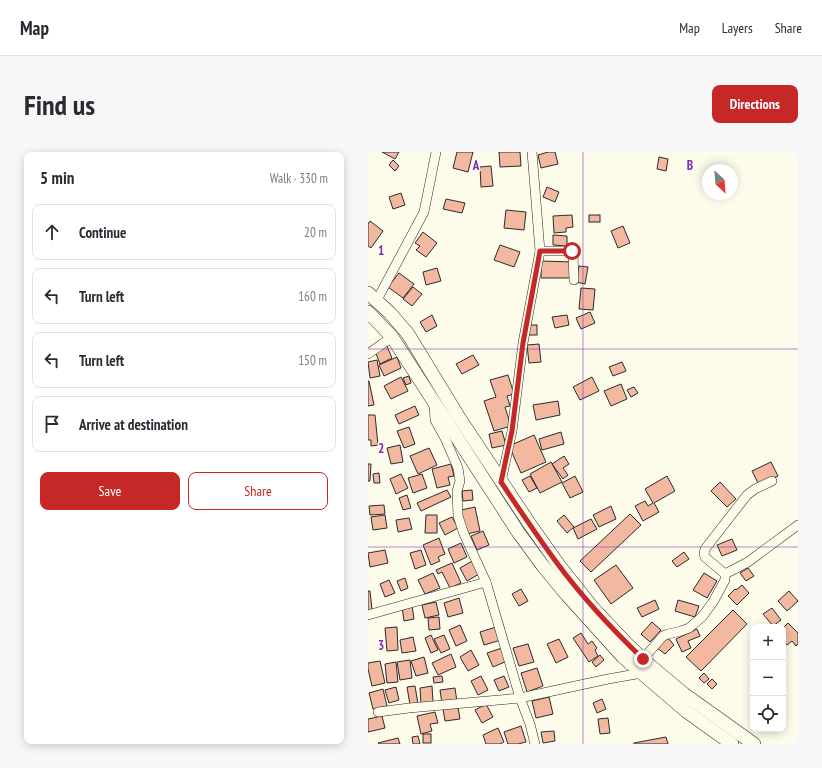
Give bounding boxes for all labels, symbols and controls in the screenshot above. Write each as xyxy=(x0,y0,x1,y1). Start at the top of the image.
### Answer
text: Map xyxy=(20,16,49,40)
text: Map xyxy=(679,19,700,37)
text: Layers xyxy=(722,19,753,37)
text: Share xyxy=(775,19,802,37)
button: Directions xyxy=(712,85,798,123)
text: Find us xyxy=(24,86,95,123)
text: A xyxy=(472,157,480,174)
text: B xyxy=(687,157,693,174)
north arrow xyxy=(702,164,738,200)
text: 5 min xyxy=(40,167,74,189)
text: Walk · 330 m xyxy=(270,170,328,187)
icon: ahead xyxy=(41,221,63,243)
text: Continue xyxy=(79,223,126,242)
text: 20 m xyxy=(304,224,327,241)
text: 1 xyxy=(378,242,384,259)
route start xyxy=(563,242,581,260)
icon: left xyxy=(41,285,63,307)
text: Turn left xyxy=(79,287,124,306)
text: 160 m xyxy=(298,288,327,305)
icon: left xyxy=(41,349,63,371)
text: Turn left xyxy=(79,351,124,370)
text: 150 m xyxy=(298,352,327,369)
icon: arrive xyxy=(41,413,63,435)
text: Arrive at destination xyxy=(79,415,188,434)
text: 2 xyxy=(378,440,384,457)
button: Save xyxy=(40,472,180,510)
button: Share xyxy=(188,472,328,510)
map controls xyxy=(750,624,786,732)
button: + xyxy=(750,624,786,660)
text: 3 xyxy=(378,637,384,654)
route end xyxy=(634,650,652,668)
button: − xyxy=(750,660,786,696)
button: locate xyxy=(750,696,786,732)

